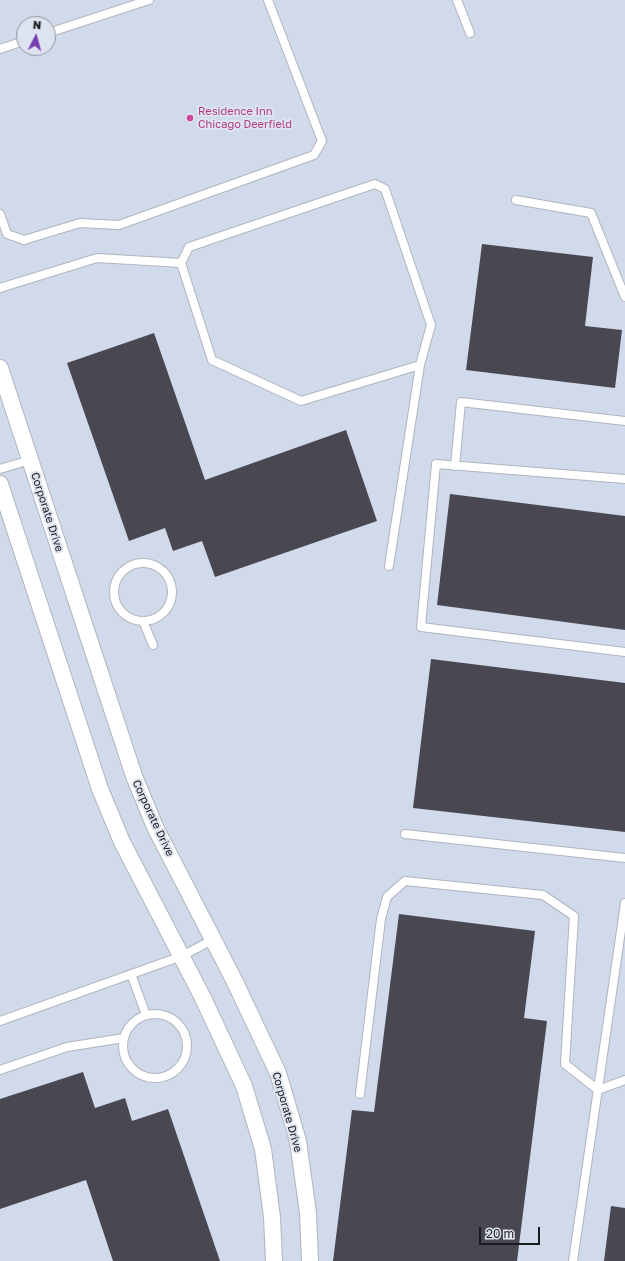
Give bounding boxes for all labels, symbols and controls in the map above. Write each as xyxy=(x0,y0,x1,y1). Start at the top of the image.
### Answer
north arrow xyxy=(16,16,56,56)
text: N xyxy=(32,18,42,31)
place label: Residence Inn Chicago Deerfield xyxy=(198,105,292,131)
marker: Residence Inn Chicago Deerfield xyxy=(185,113,195,123)
street label: Corporate Drive xyxy=(28,471,66,553)
street label: Corporate Drive xyxy=(130,778,176,858)
street label: Corporate Drive xyxy=(269,1070,305,1154)
scale bar xyxy=(481,1219,542,1245)
text: 20 m xyxy=(486,1226,514,1241)

